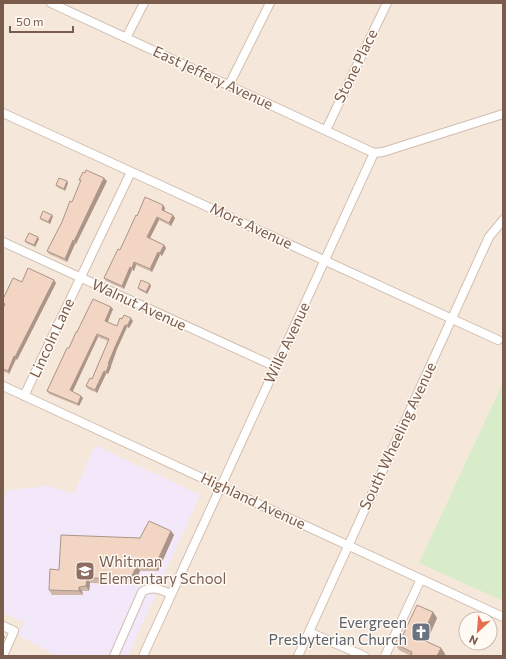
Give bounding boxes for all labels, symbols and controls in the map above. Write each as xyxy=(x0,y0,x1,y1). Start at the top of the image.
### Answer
scale bar xyxy=(10,8,73,34)
text: 50 m xyxy=(16,14,44,28)
street label: Stone Place xyxy=(330,26,381,105)
street label: East Jeffery Avenue xyxy=(151,41,276,113)
street label: Mors Avenue xyxy=(207,198,296,252)
street label: Walnut Avenue xyxy=(89,274,190,334)
street label: Lincoln Lane xyxy=(25,295,77,380)
street label: Wille Avenue xyxy=(259,299,313,386)
street label: South Wheeling Avenue xyxy=(355,359,439,512)
street label: Highland Avenue xyxy=(198,468,309,532)
place label: Whitman Elementary School xyxy=(99,552,226,587)
school or university icon: Whitman Elementary School xyxy=(74,560,96,582)
north arrow xyxy=(458,611,498,651)
place label: Evergreen Presbyterian Church xyxy=(269,613,407,648)
church icon: Evergreen Presbyterian Church xyxy=(410,621,432,643)
text: N xyxy=(467,633,480,648)

